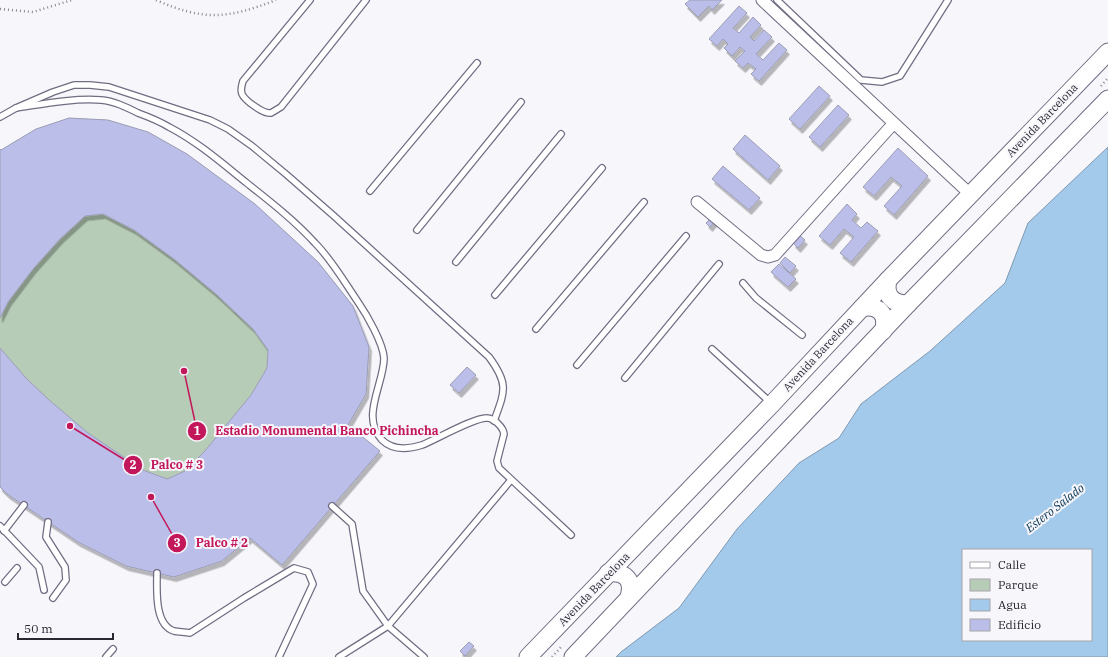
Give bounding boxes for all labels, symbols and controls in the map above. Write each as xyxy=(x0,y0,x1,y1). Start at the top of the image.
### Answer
street label: Avenida Barcelona xyxy=(1003,80,1081,160)
street label: Avenida Barcelona xyxy=(780,314,856,394)
callout: Estadio Monumental Banco Pichincha xyxy=(187,419,447,443)
text: 1 xyxy=(193,423,201,438)
text: Estadio Monumental Banco Pichincha xyxy=(215,423,439,438)
callout: Palco # 3 xyxy=(123,453,211,477)
text: 2 xyxy=(129,457,137,472)
text: Palco # 3 xyxy=(151,457,203,472)
water label: Estero Salado xyxy=(1022,480,1087,536)
callout: Palco # 2 xyxy=(167,531,256,555)
text: 3 xyxy=(173,535,181,550)
text: Palco # 2 xyxy=(196,535,248,550)
street label: Avenida Barcelona xyxy=(555,549,633,629)
legend xyxy=(962,549,1092,641)
text: Calle xyxy=(998,557,1026,572)
text: Parque xyxy=(998,577,1038,592)
text: Agua xyxy=(998,597,1027,612)
scale bar xyxy=(18,615,113,641)
text: Edificio xyxy=(998,617,1041,632)
text: 50 m xyxy=(24,621,53,636)

